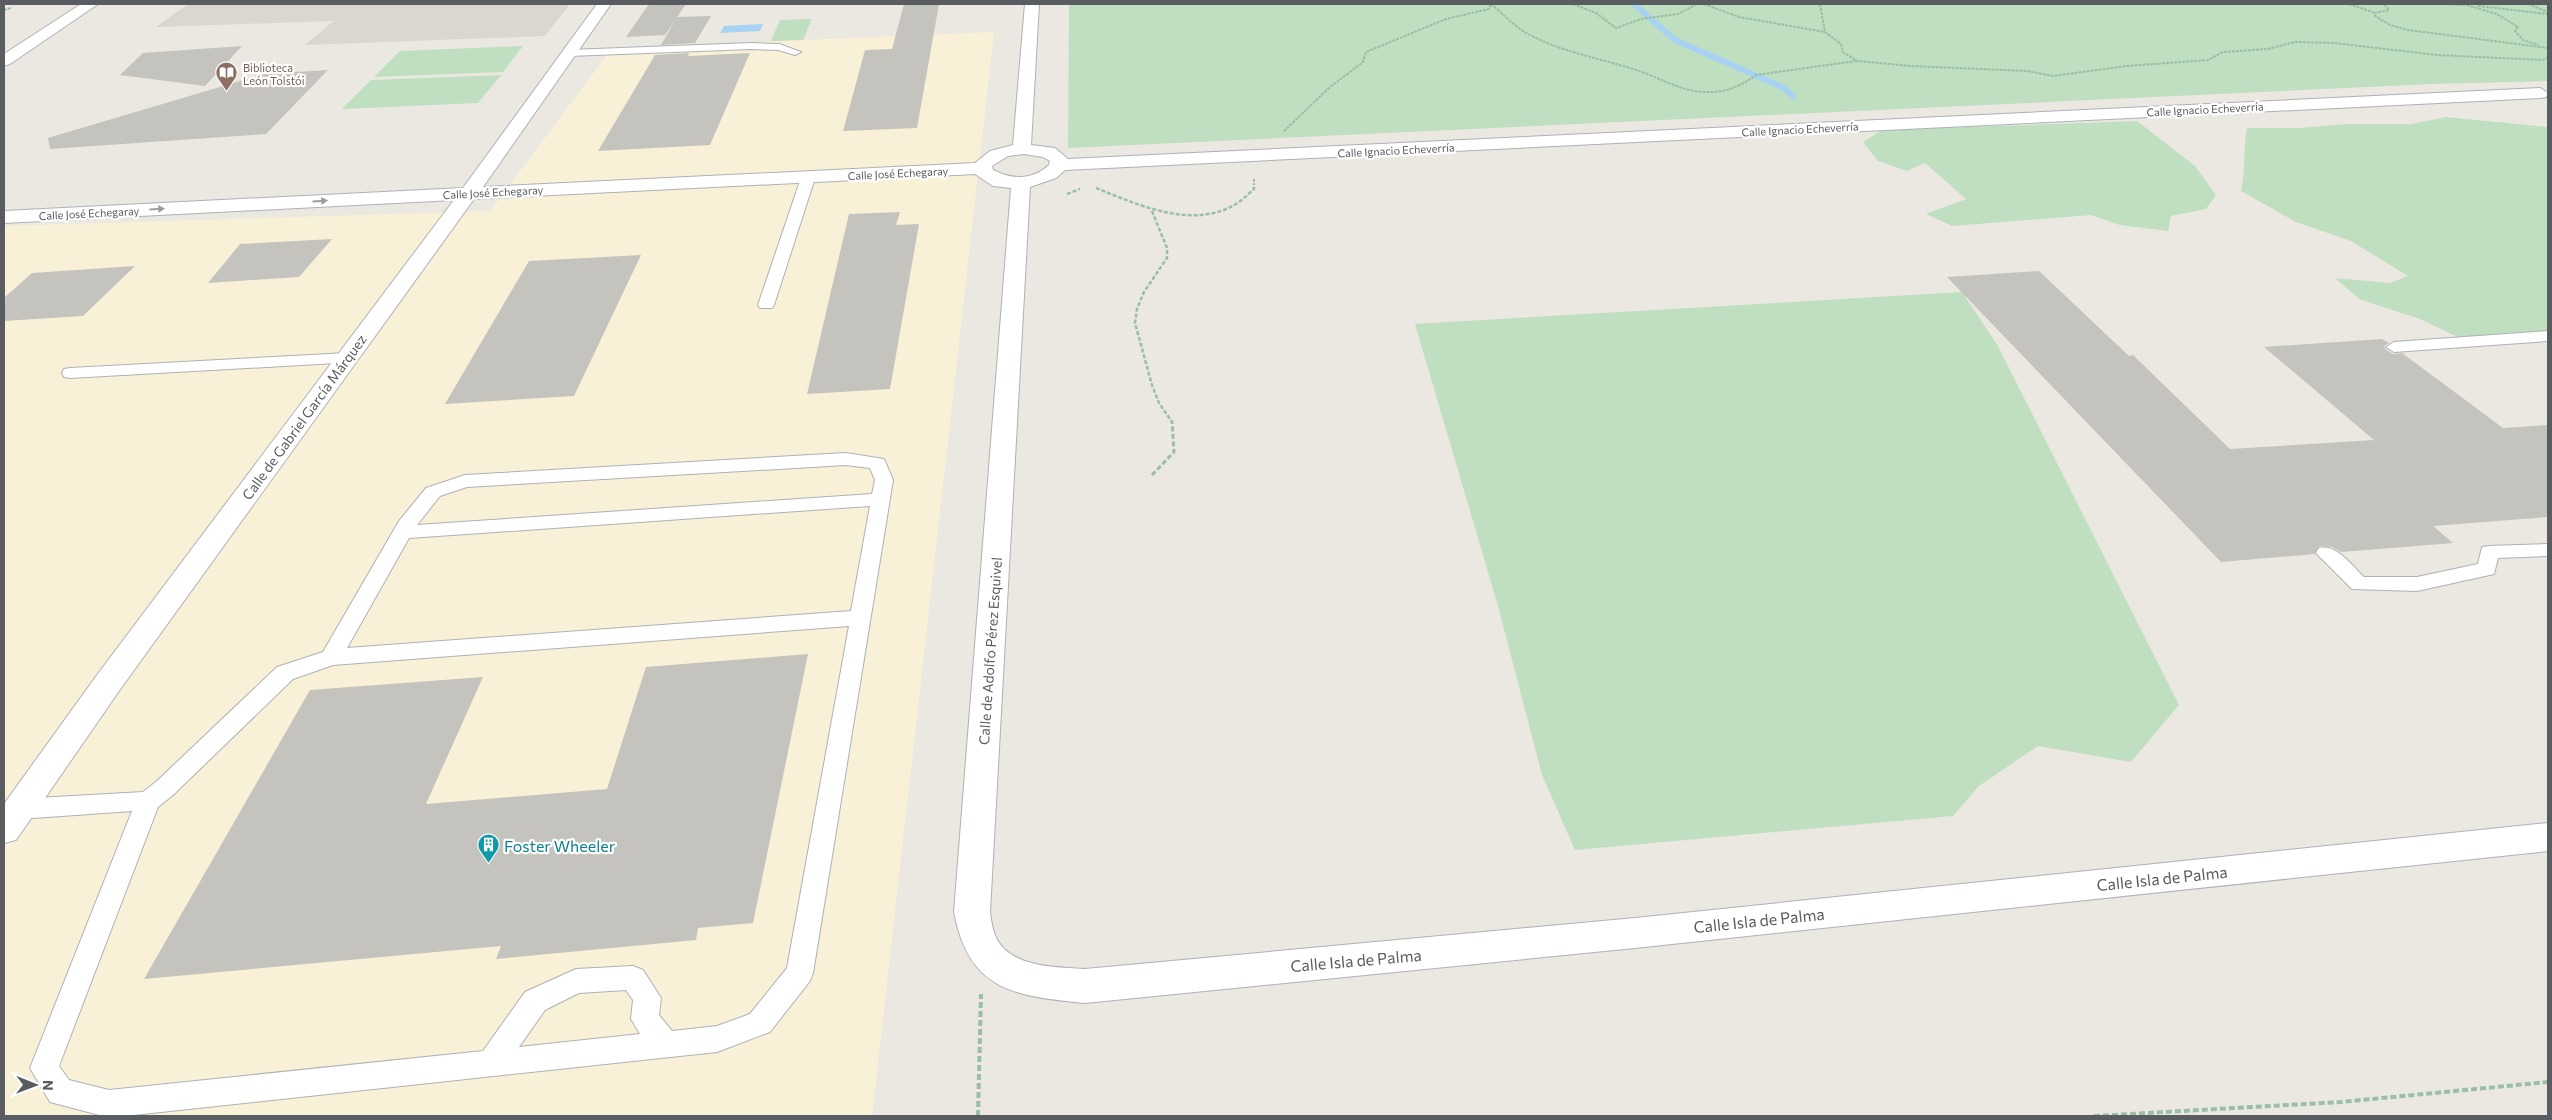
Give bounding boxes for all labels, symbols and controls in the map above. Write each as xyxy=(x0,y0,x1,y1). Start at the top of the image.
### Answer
library icon: Biblioteca León Tolstói xyxy=(215,61,239,92)
place label: Biblioteca León Tolstói xyxy=(243,61,305,87)
street label: Calle Ignacio Echeverría xyxy=(2146,99,2264,119)
street label: Calle Ignacio Echeverría xyxy=(1741,119,1859,139)
street label: Calle Ignacio Echeverría xyxy=(1337,140,1455,160)
street label: Calle José Echegaray xyxy=(847,164,949,183)
street label: Calle José Echegaray xyxy=(442,183,544,202)
one-way arrow xyxy=(312,197,328,205)
street label: Calle José Echegaray xyxy=(38,204,140,223)
one-way arrow xyxy=(150,205,166,213)
street label: Calle de Gabriel García Márquez xyxy=(238,331,370,503)
street label: Calle de Adolfo Pérez Esquivel xyxy=(975,557,1005,745)
building icon: Foster Wheeler xyxy=(476,833,500,864)
place label: Foster Wheeler xyxy=(504,836,616,855)
street label: Calle Isla de Palma xyxy=(2095,862,2229,894)
street label: Calle Isla de Palma xyxy=(1692,904,1826,936)
street label: Calle Isla de Palma xyxy=(1290,945,1422,975)
north arrow xyxy=(10,1060,60,1110)
text: N xyxy=(40,1080,57,1091)

